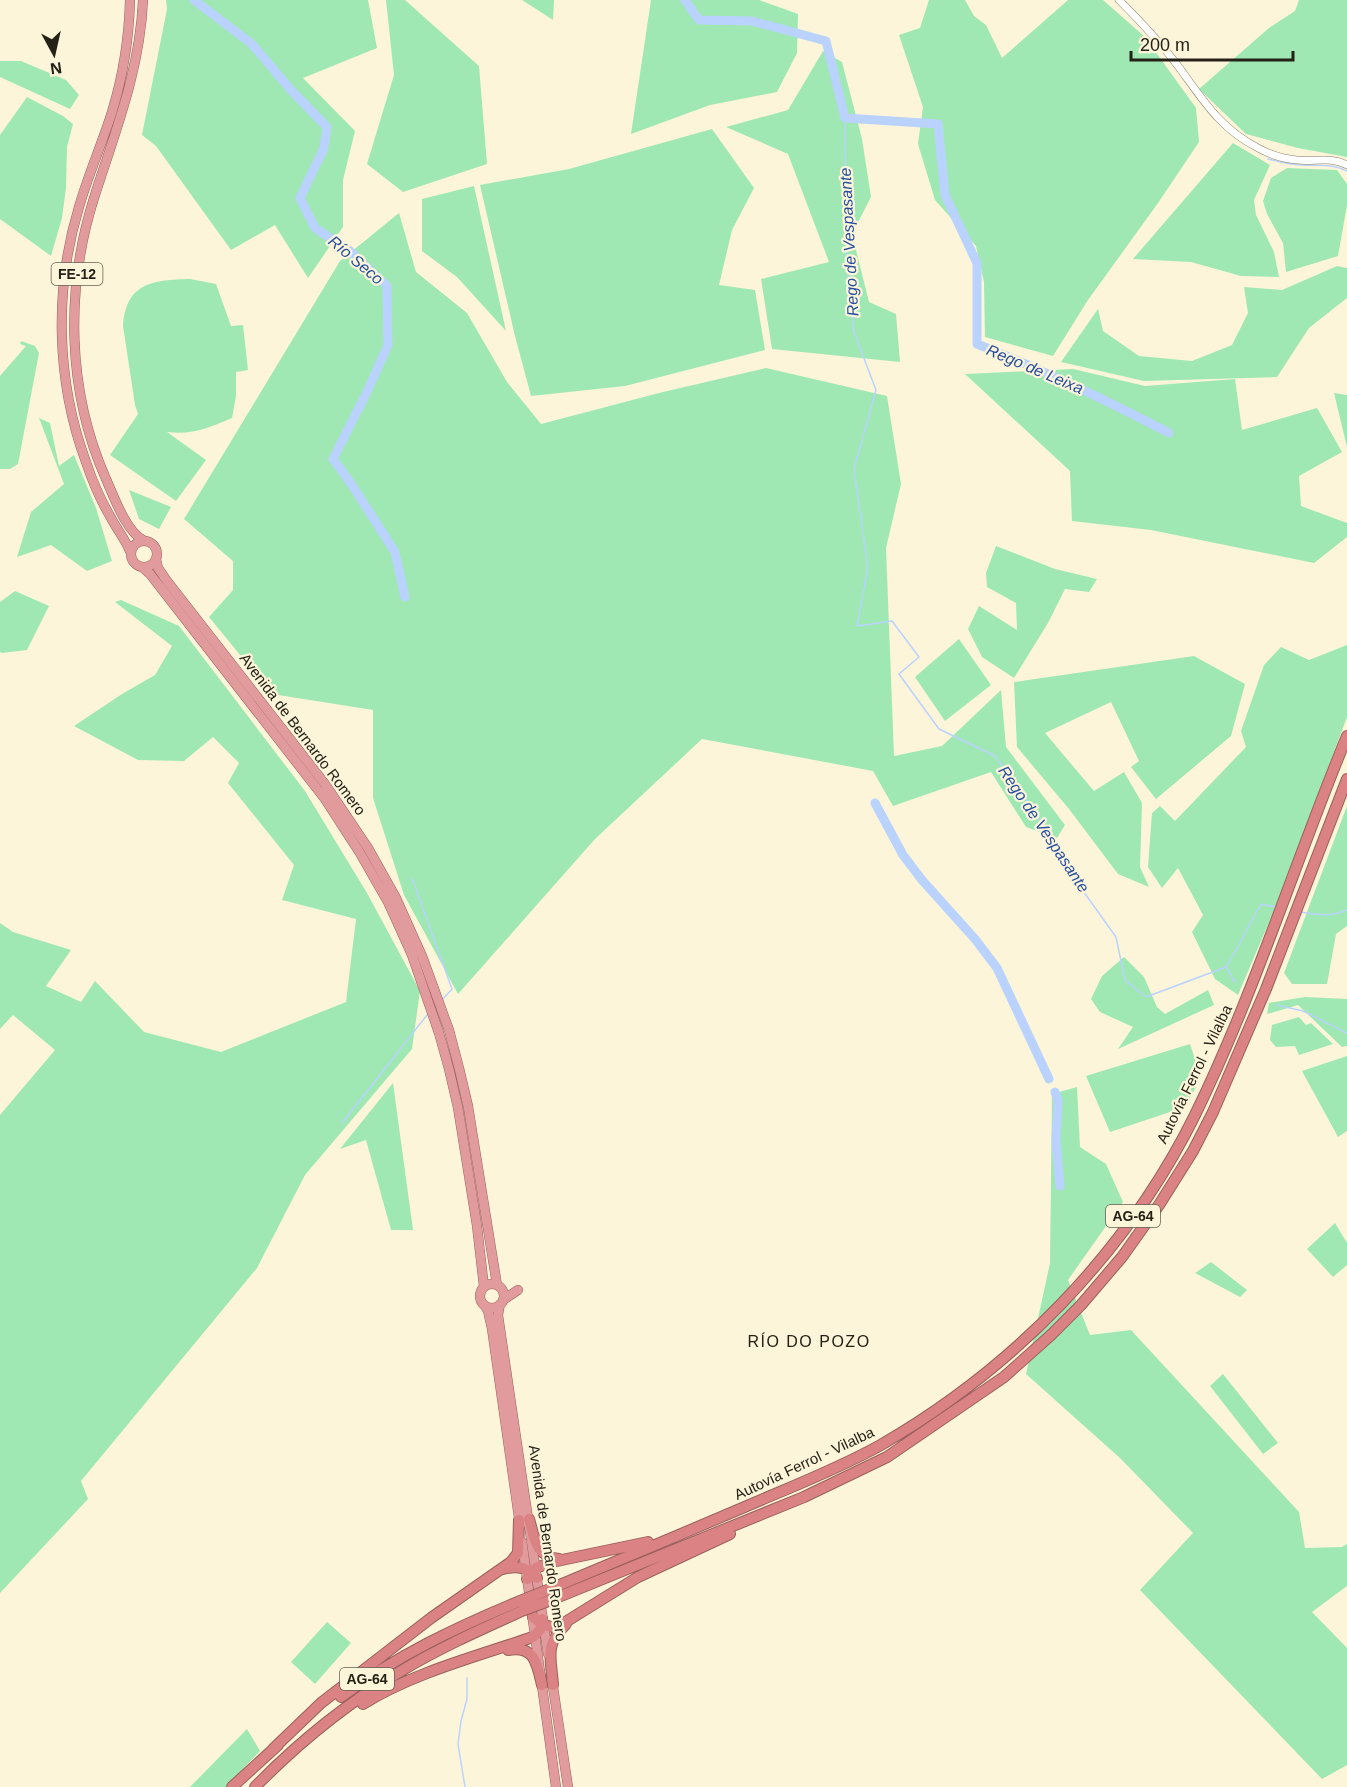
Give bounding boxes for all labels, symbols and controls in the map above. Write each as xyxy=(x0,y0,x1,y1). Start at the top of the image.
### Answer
north arrow xyxy=(24,24,84,84)
scale bar xyxy=(1131,24,1293,62)
text: 200 m xyxy=(1140,35,1190,55)
text: N xyxy=(49,59,63,78)
water label: Rego de Vespasante xyxy=(837,167,861,317)
water label: Río Seco xyxy=(325,232,387,288)
road number: FE-12 xyxy=(52,263,103,285)
water label: Rego de Leixa xyxy=(984,341,1086,397)
street label: Avenida de Bernardo Romero xyxy=(237,650,369,818)
water label: Rego de Vespasante xyxy=(995,763,1093,896)
street label: Autovía Ferrol - Vilalba xyxy=(1153,1001,1235,1146)
road number: AG-64 xyxy=(1106,1205,1160,1227)
district label: RÍO DO POZO xyxy=(747,1332,871,1350)
street label: Autovía Ferrol - Vilalba xyxy=(731,1423,877,1503)
street label: Avenida de Bernardo Romero xyxy=(526,1444,570,1642)
road number: AG-64 xyxy=(340,1668,394,1690)

